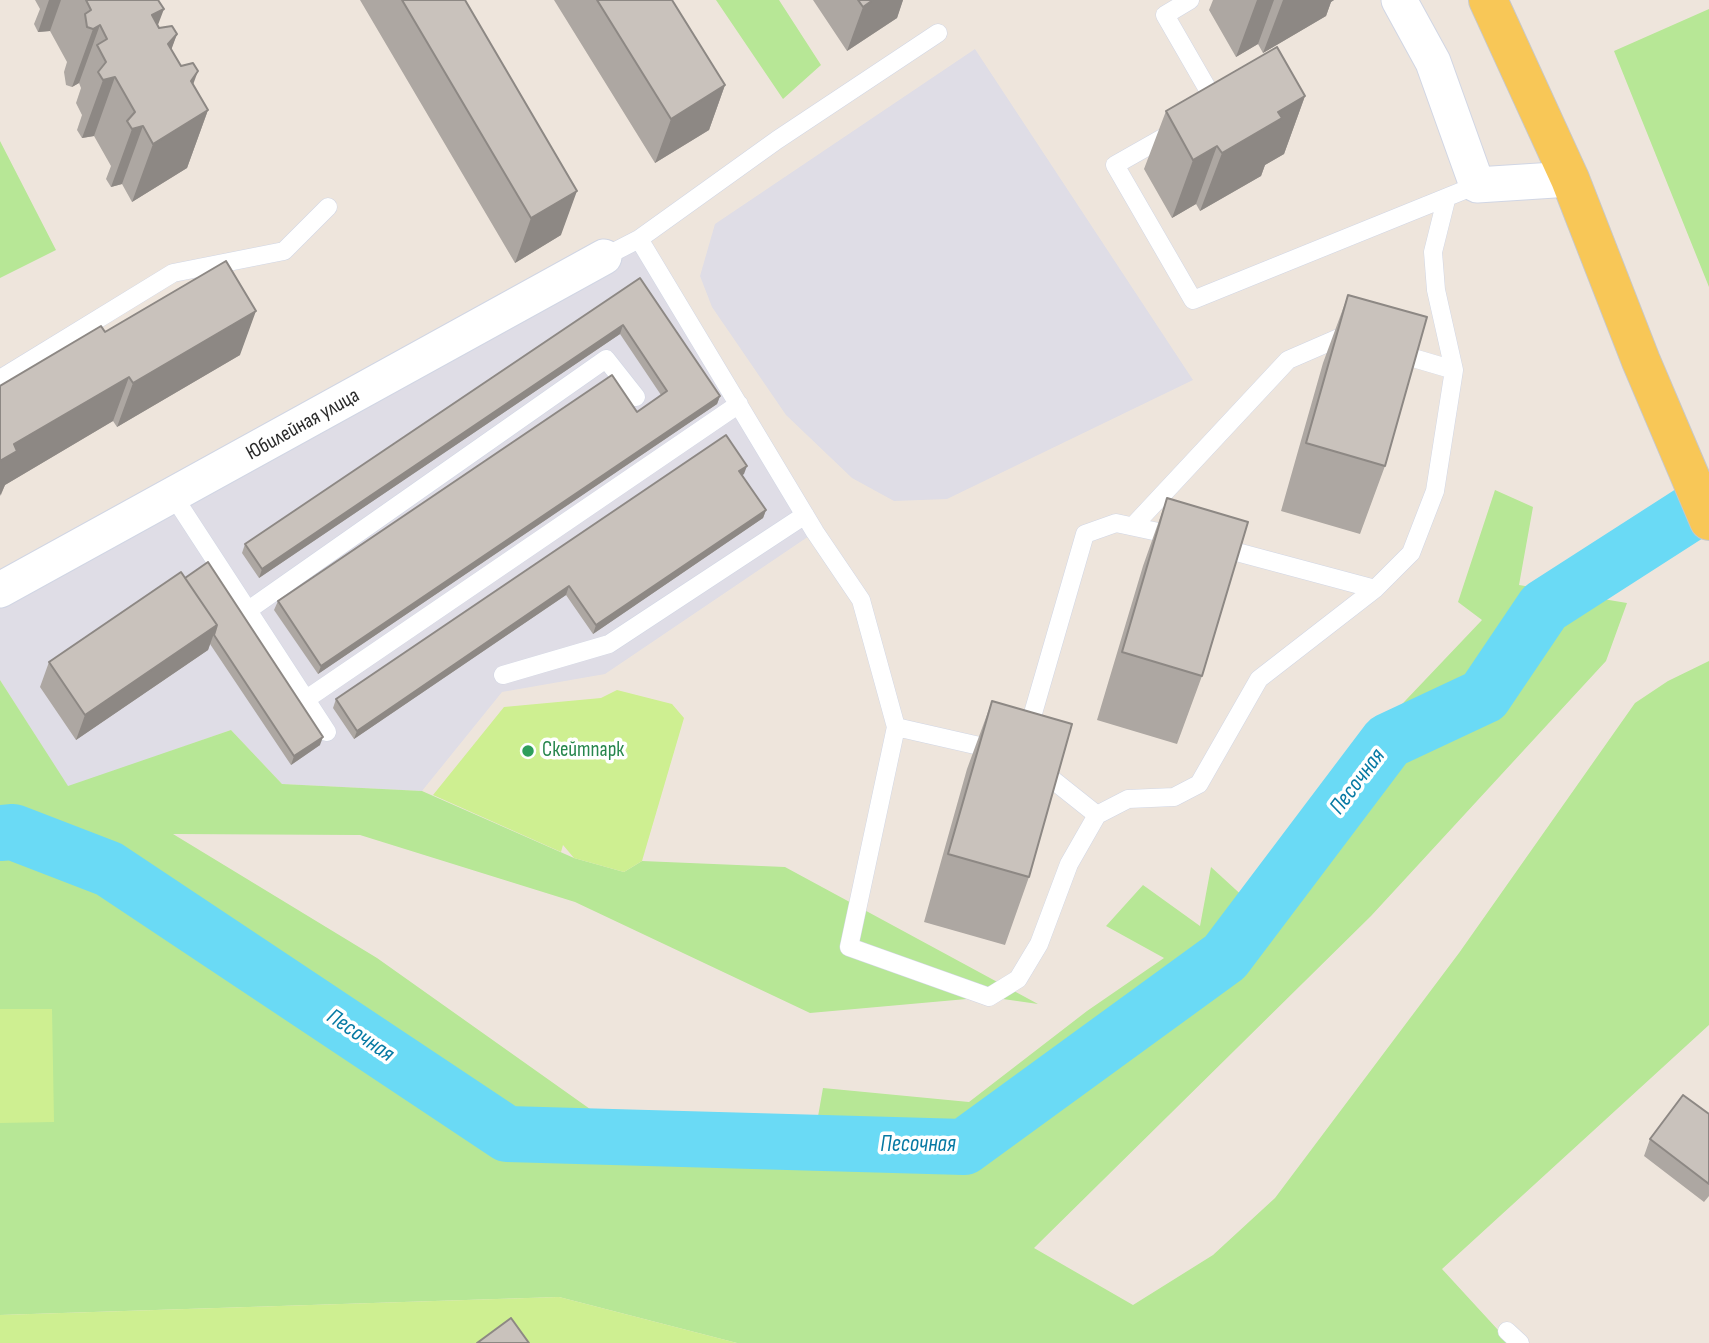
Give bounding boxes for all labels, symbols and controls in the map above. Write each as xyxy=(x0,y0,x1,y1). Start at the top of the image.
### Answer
street label: Юбилейная улица xyxy=(242,384,364,466)
place label: Скейтпарк xyxy=(542,738,624,764)
marker: Скейтпарк xyxy=(520,743,536,759)
water label: Песочная xyxy=(1324,744,1392,820)
water label: Песочная xyxy=(321,1003,399,1069)
water label: Песочная xyxy=(880,1131,956,1159)

